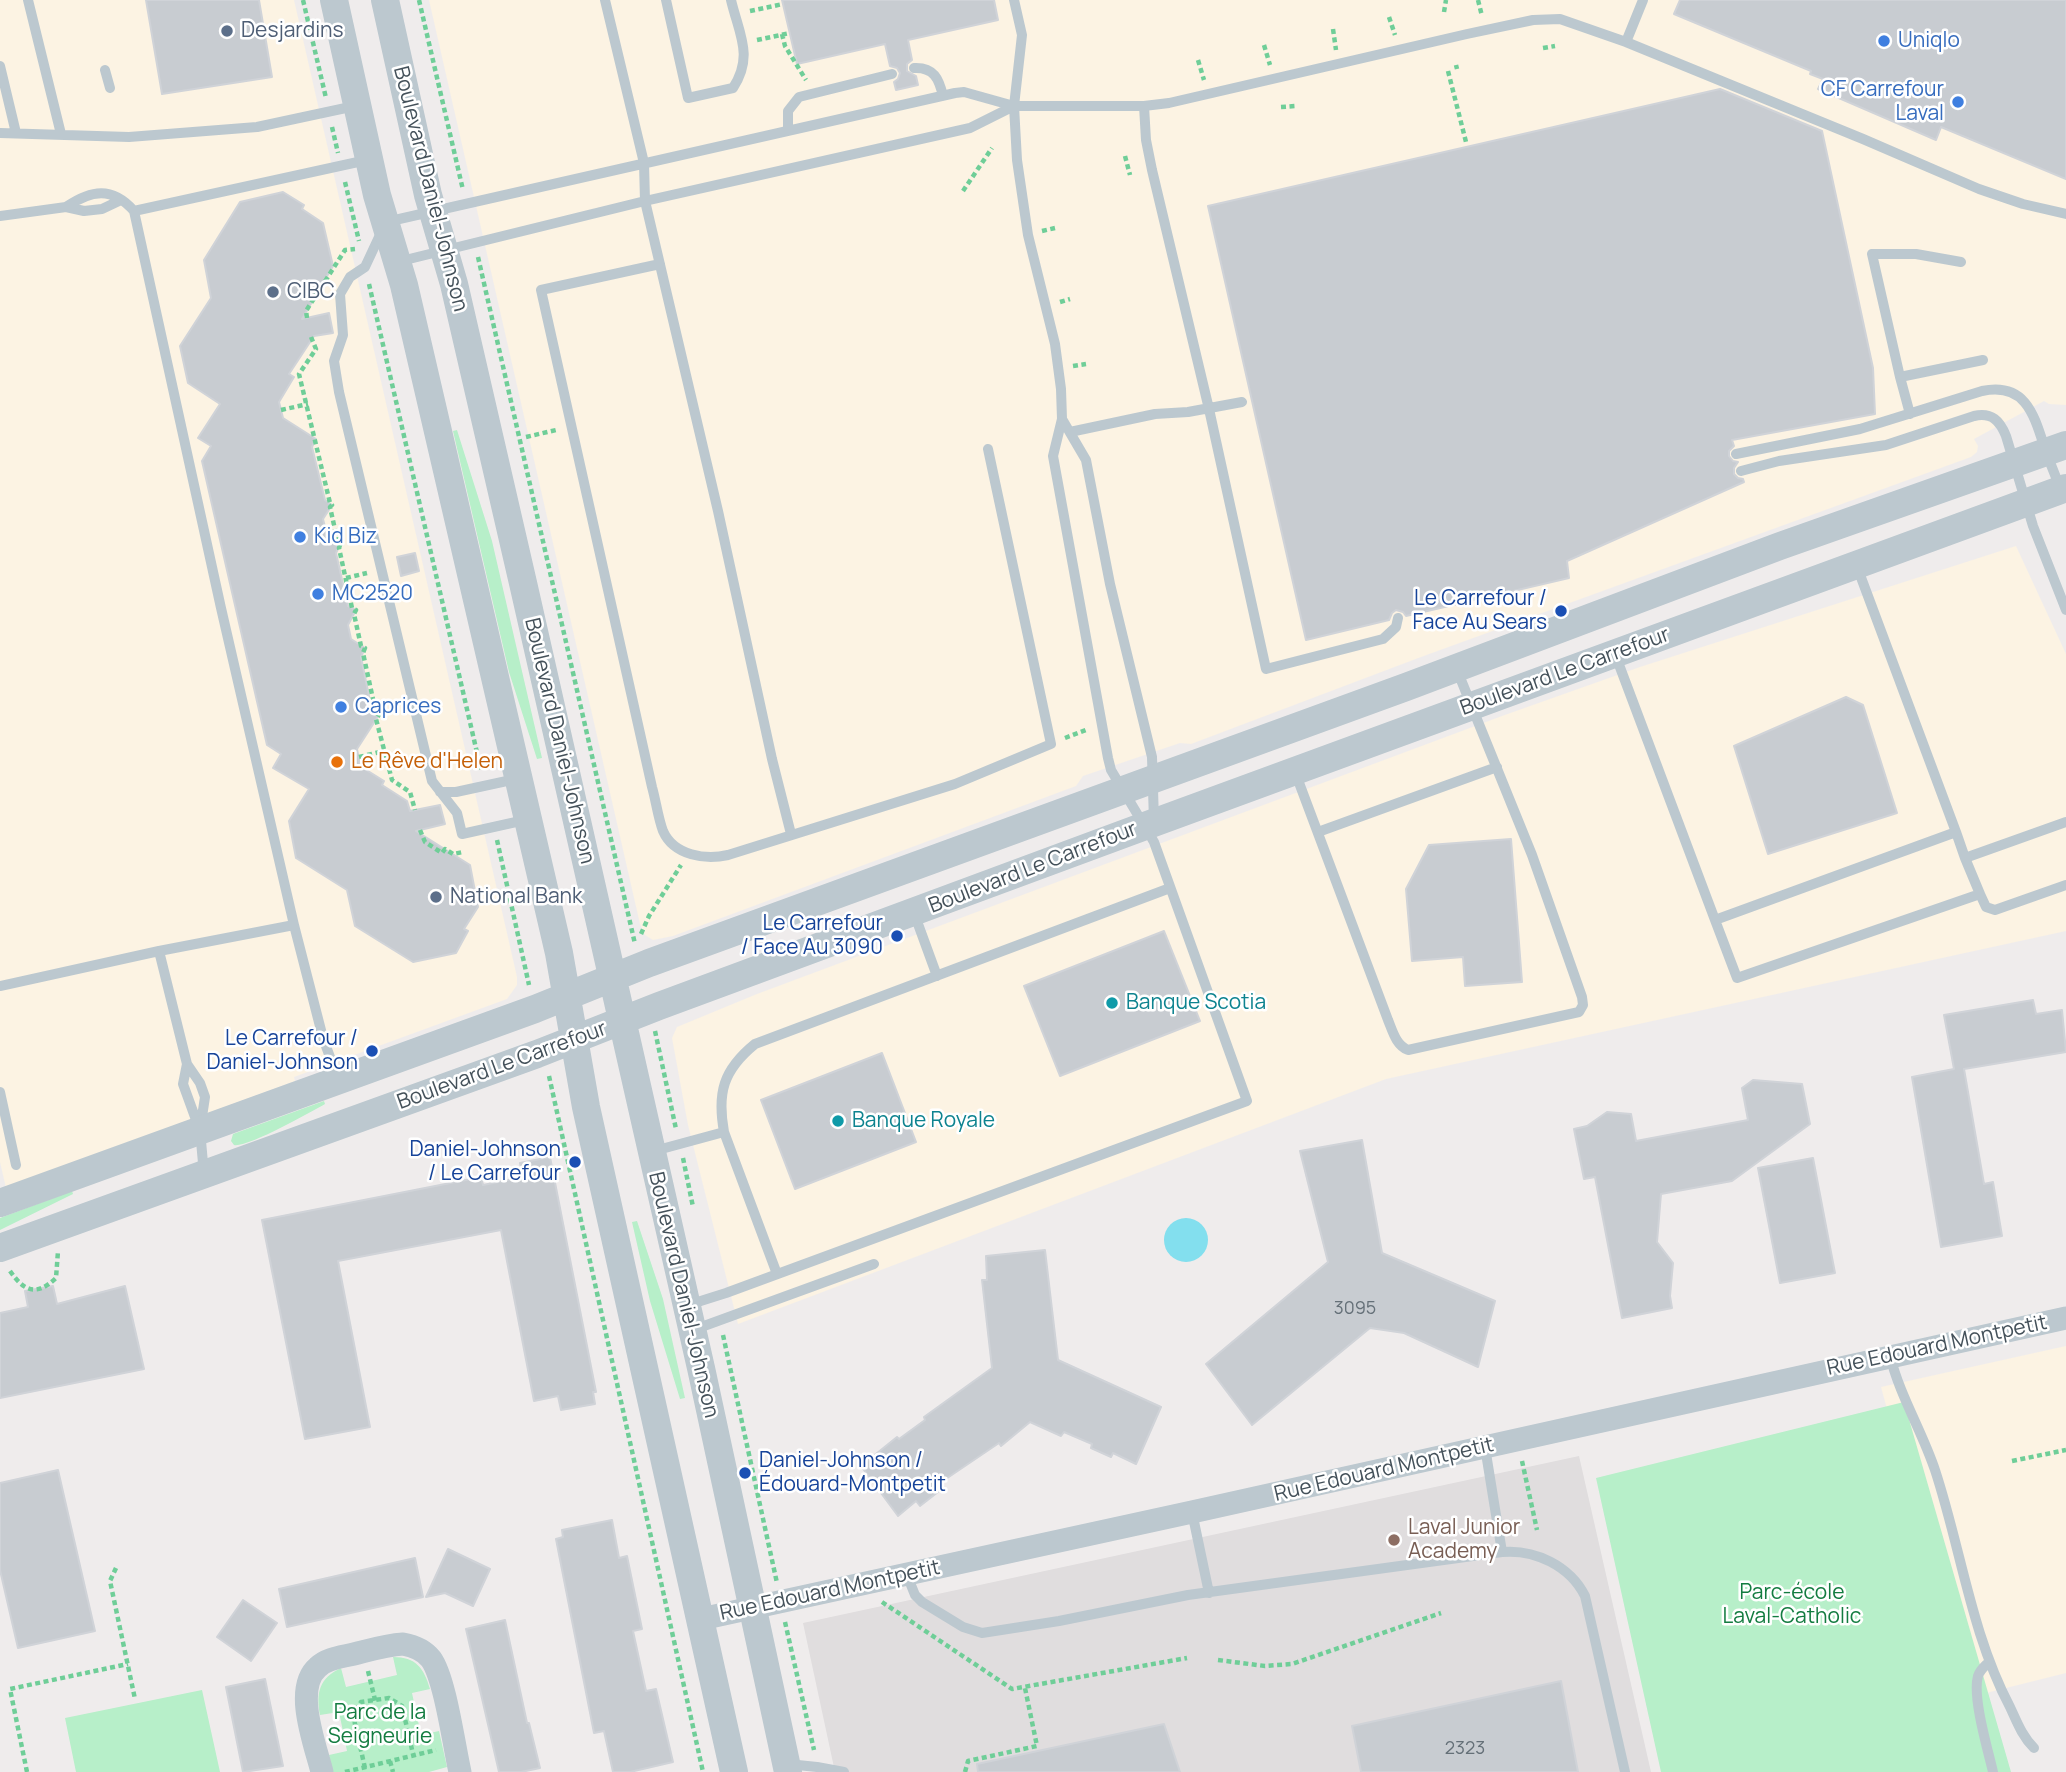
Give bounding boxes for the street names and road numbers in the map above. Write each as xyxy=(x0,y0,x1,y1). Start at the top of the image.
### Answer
street label: Boulevard Daniel-Johnson xyxy=(387,64,473,314)
street label: Boulevard Daniel-Johnson xyxy=(518,616,600,866)
street label: Boulevard Le Carrefour xyxy=(1457,622,1673,722)
street label: Boulevard Le Carrefour xyxy=(925,817,1141,919)
street label: Boulevard Le Carrefour xyxy=(394,1016,610,1116)
street label: Boulevard Daniel-Johnson xyxy=(642,1170,724,1420)
street label: Rue Edouard Montpetit xyxy=(1825,1310,2049,1382)
street label: Rue Edouard Montpetit xyxy=(1272,1432,1496,1508)
street label: Rue Edouard Montpetit xyxy=(718,1555,942,1627)

